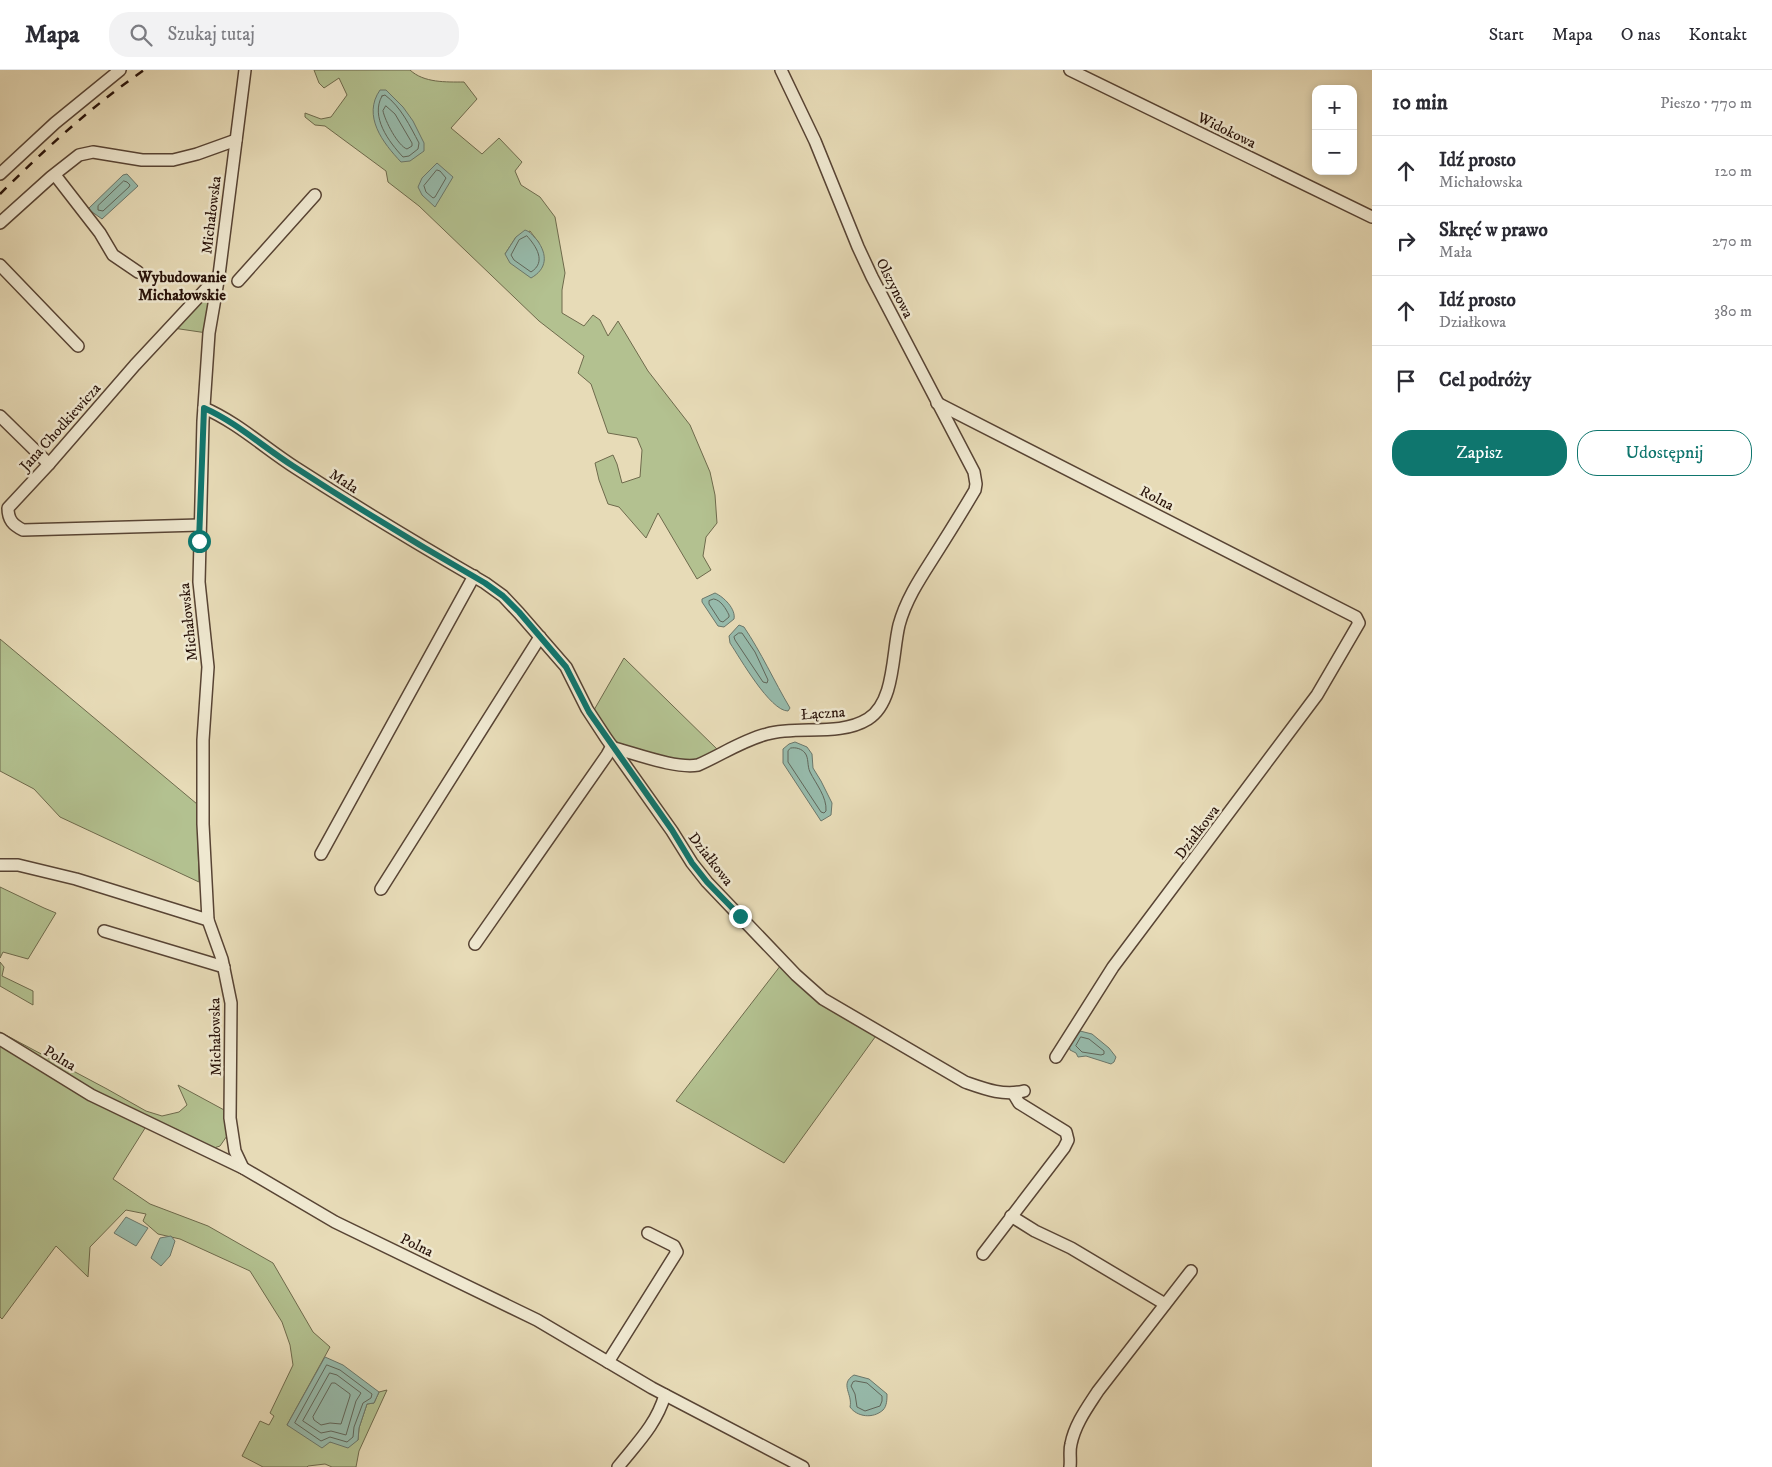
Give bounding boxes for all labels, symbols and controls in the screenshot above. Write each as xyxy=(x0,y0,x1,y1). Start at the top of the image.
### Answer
search box xyxy=(109,12,459,57)
text: Mapa xyxy=(25,20,79,50)
icon: search xyxy=(127,21,155,49)
text: Szukaj tutaj xyxy=(167,23,255,46)
text: Start xyxy=(1489,24,1524,46)
text: Mapa xyxy=(1552,24,1593,46)
text: O nas xyxy=(1621,24,1660,46)
text: Kontakt xyxy=(1688,24,1747,46)
map controls xyxy=(1312,85,1357,175)
button: + xyxy=(1312,85,1357,130)
text: 10 min xyxy=(1392,90,1448,116)
text: Pieszo · 770 m xyxy=(1660,93,1752,113)
street label: Widokowa xyxy=(1193,108,1260,153)
button: − xyxy=(1312,130,1357,175)
text: Idź prosto xyxy=(1439,149,1516,172)
icon: ahead xyxy=(1392,157,1420,185)
text: 120 m xyxy=(1714,161,1752,181)
text: Michałowska xyxy=(1439,172,1523,192)
street label: Michałowska xyxy=(197,174,226,255)
text: Skręć w prawo xyxy=(1439,219,1548,242)
icon: right xyxy=(1392,227,1420,255)
text: 270 m xyxy=(1712,231,1752,251)
text: Mała xyxy=(1439,242,1472,262)
street label: Olszynowa xyxy=(871,255,918,322)
district label: Wybudowanie Michałowskie xyxy=(137,267,227,305)
text: Idź prosto xyxy=(1439,289,1516,312)
icon: ahead xyxy=(1392,297,1420,325)
text: 380 m xyxy=(1714,301,1752,321)
text: Działkowa xyxy=(1439,312,1506,332)
icon: arrive xyxy=(1392,367,1420,395)
text: Cel podróży xyxy=(1439,369,1531,392)
street label: Jana Chodkiewicza xyxy=(14,379,105,477)
button: Zapisz xyxy=(1392,430,1567,476)
button: Udostępnij xyxy=(1577,430,1752,476)
street label: Mała xyxy=(326,465,362,498)
street label: Rolna xyxy=(1136,482,1178,515)
route start xyxy=(188,530,211,553)
street label: Michałowska xyxy=(175,581,202,662)
street label: Łączna xyxy=(800,702,846,725)
street label: Działkowa xyxy=(1171,801,1224,863)
street label: Działkowa xyxy=(684,829,738,890)
route end xyxy=(729,905,752,928)
street label: Michałowska xyxy=(205,997,226,1076)
street label: Polna xyxy=(40,1041,80,1076)
street label: Polna xyxy=(397,1229,437,1262)

